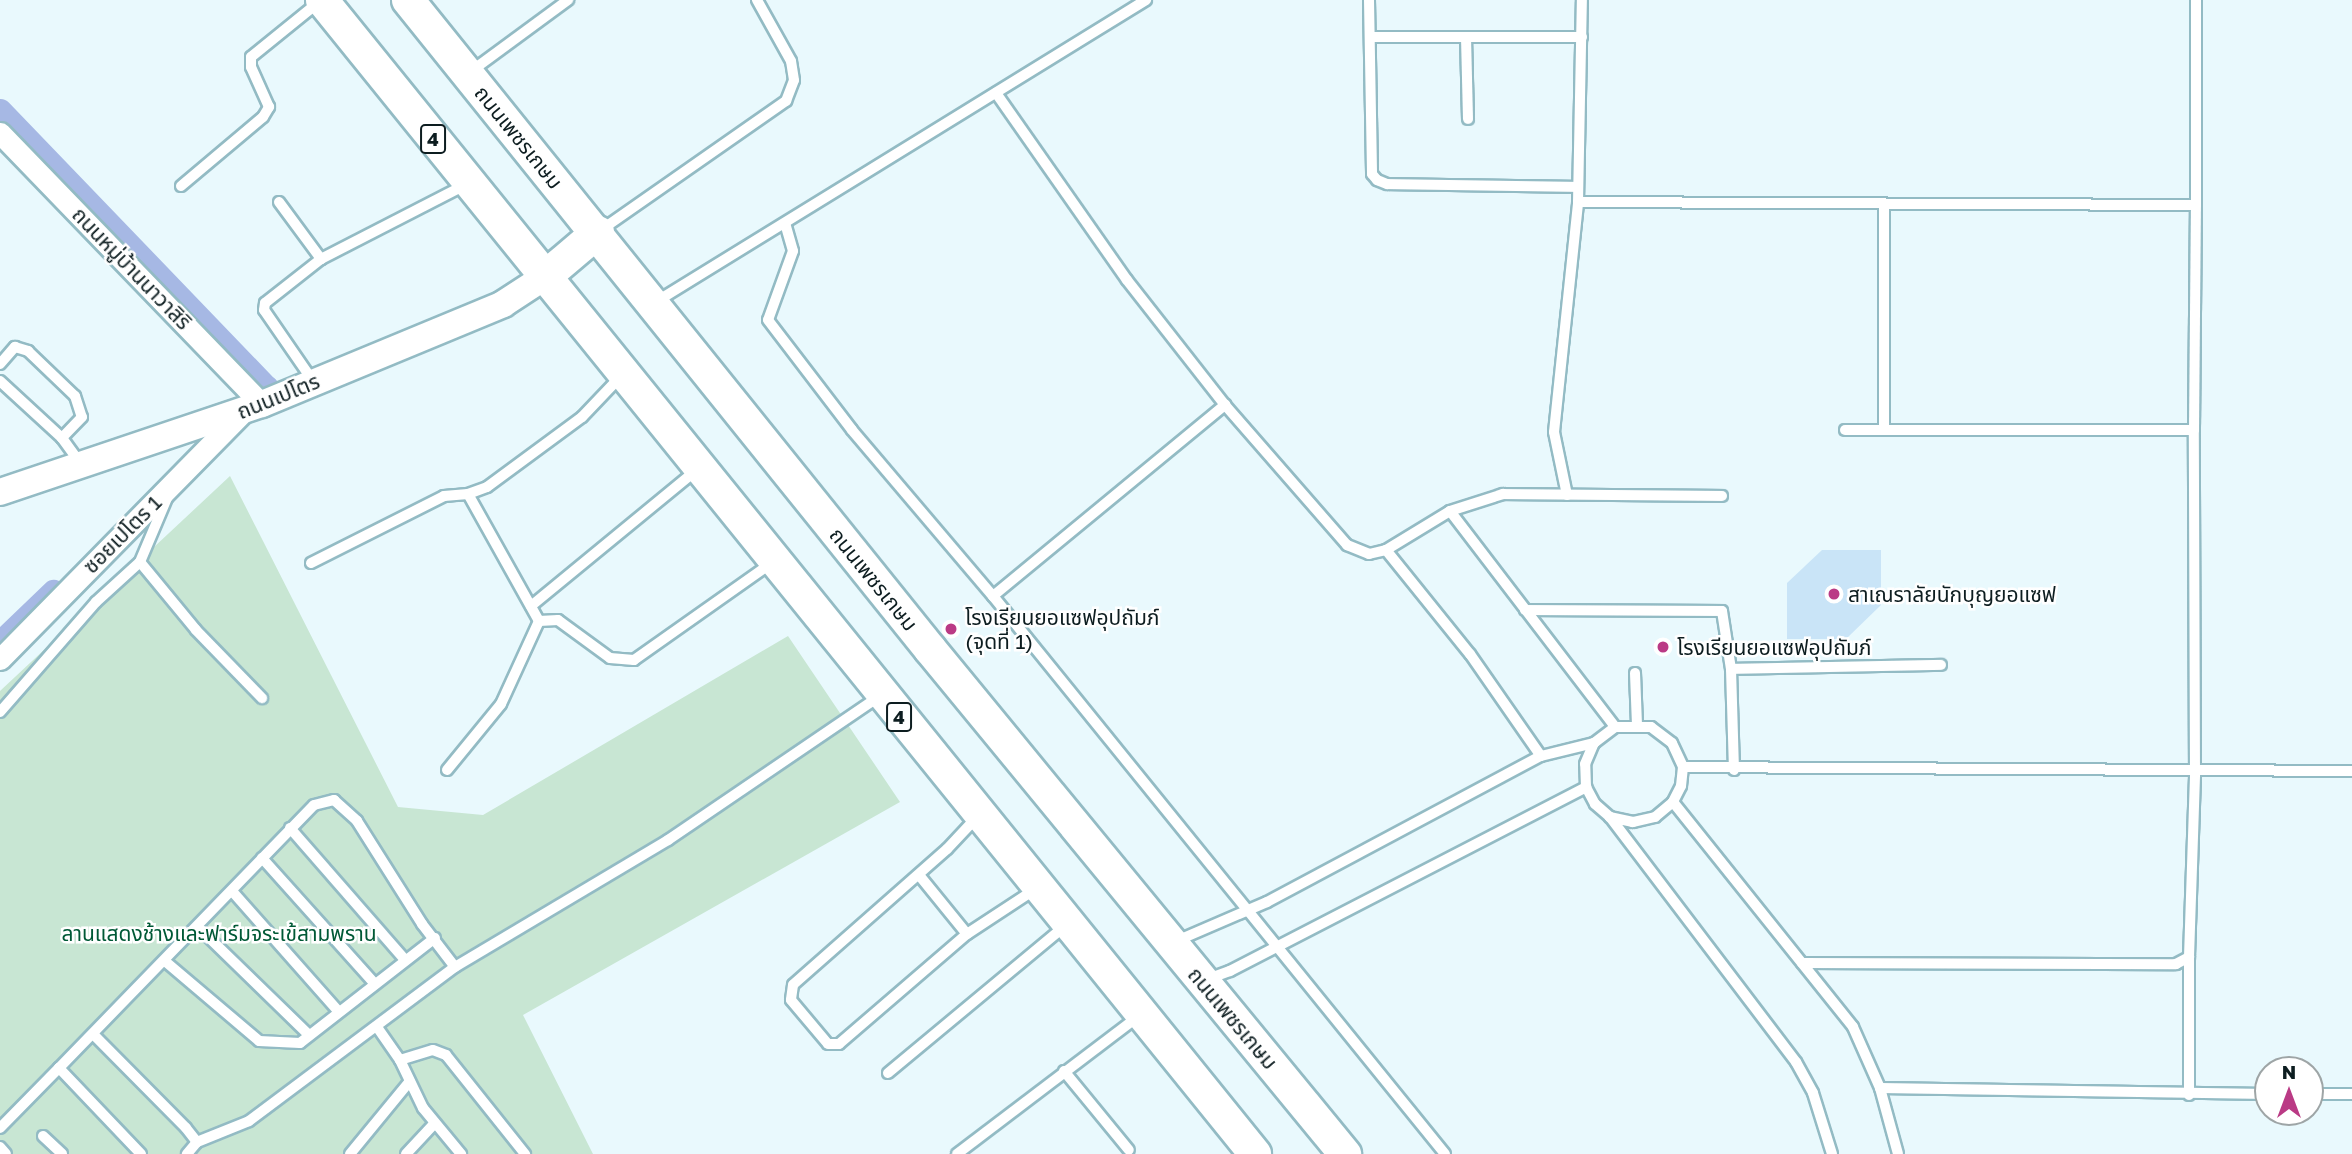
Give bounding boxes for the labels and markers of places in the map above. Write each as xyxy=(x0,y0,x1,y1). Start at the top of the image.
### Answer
place label: สาเณราลัยนักบุญยอแซฟ xyxy=(1848,581,2056,607)
marker: สาเณราลัยนักบุญยอแซฟ xyxy=(1826,586,1842,602)
place label: โรงเรียนยอแซฟอุปถัมภ์ (จุดที่ 1) xyxy=(965,604,1160,654)
marker: โรงเรียนยอแซฟอุปถัมภ์ (จุดที่ 1) xyxy=(943,621,959,637)
place label: โรงเรียนยอแซฟอุปถัมภ์ xyxy=(1677,634,1872,660)
marker: โรงเรียนยอแซฟอุปถัมภ์ xyxy=(1655,639,1671,655)

